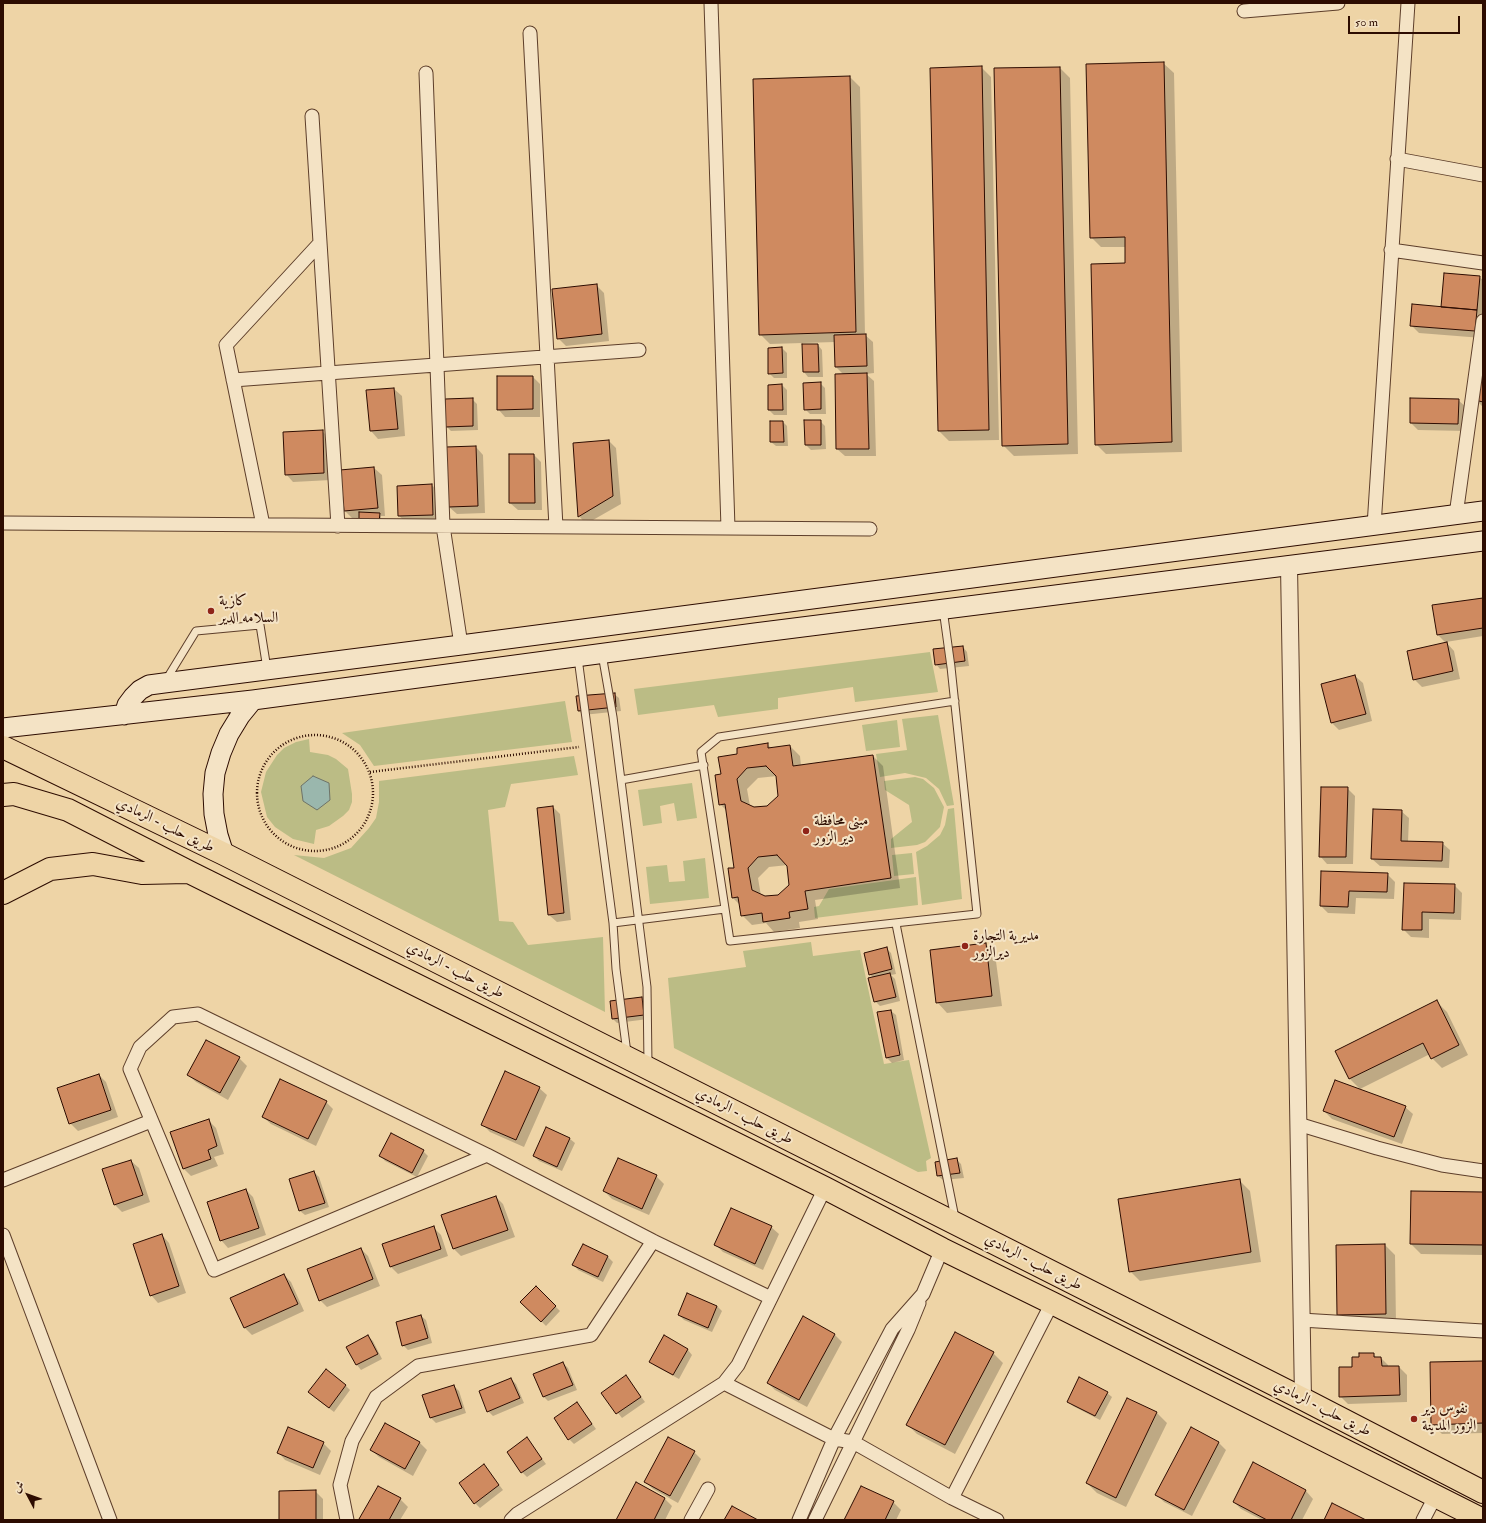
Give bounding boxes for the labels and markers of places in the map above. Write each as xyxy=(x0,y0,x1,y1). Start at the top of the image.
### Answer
place label: كازية السلامه الدير xyxy=(219,593,278,628)
marker: كازية السلامه الدير xyxy=(206,606,216,616)
place label: مبنى محافظة دير الزور xyxy=(814,813,868,848)
marker: مبنى محافظة دير الزور xyxy=(801,826,811,836)
place label: مديرية التجارة ديرالزور xyxy=(973,928,1039,963)
marker: مديرية التجارة ديرالزور xyxy=(960,941,970,951)
place label: نفوس دير الزور المدينة xyxy=(1422,1401,1476,1436)
marker: نفوس دير الزور المدينة xyxy=(1409,1414,1419,1424)

